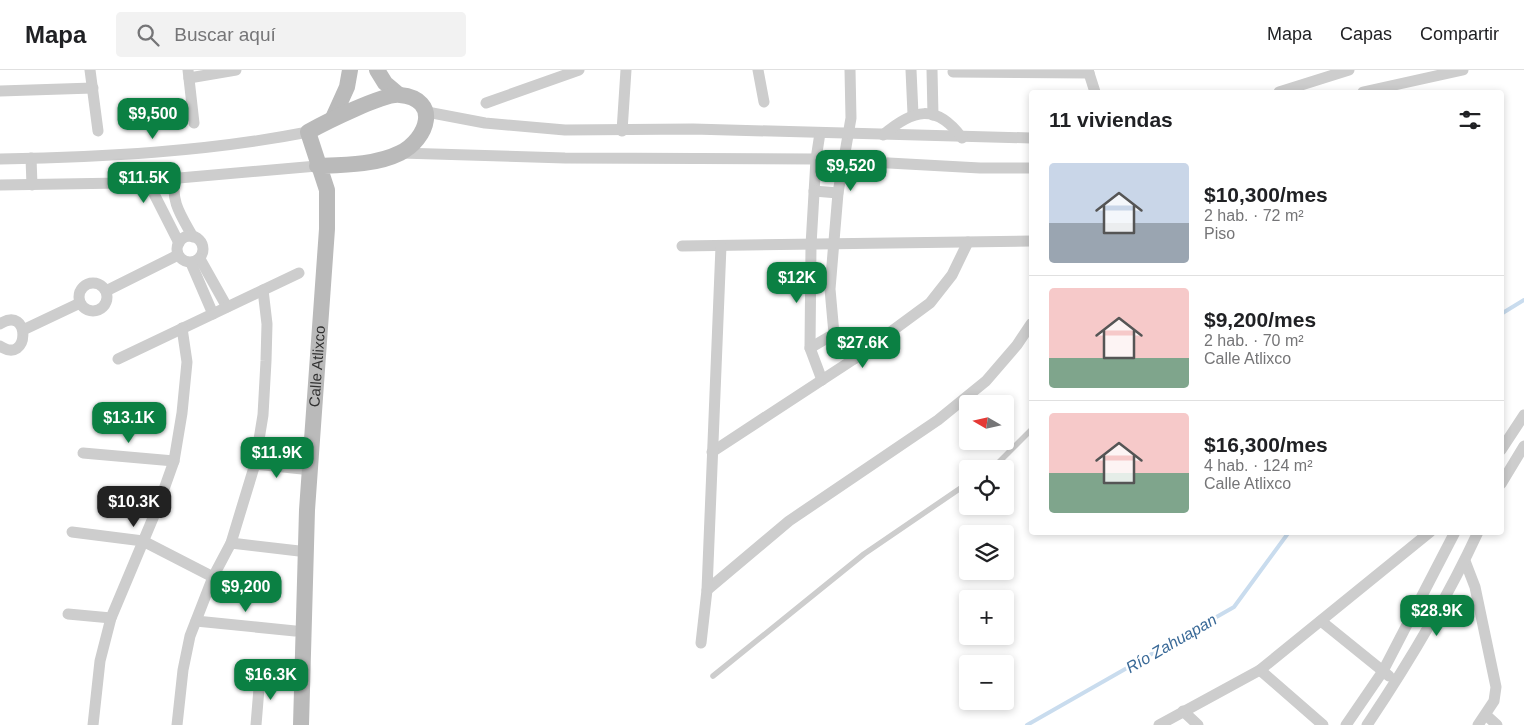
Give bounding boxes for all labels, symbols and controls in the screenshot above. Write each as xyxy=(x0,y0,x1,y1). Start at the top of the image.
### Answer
search box xyxy=(116,12,466,57)
text: Mapa xyxy=(25,21,86,48)
icon: search xyxy=(134,21,162,49)
text: Buscar aquí xyxy=(174,24,276,45)
text: Mapa xyxy=(1267,24,1312,44)
text: Capas xyxy=(1340,24,1392,44)
text: Compartir xyxy=(1420,24,1499,44)
pin: $9,500 xyxy=(112,98,194,140)
text: $9,500 xyxy=(129,105,177,122)
icon: filters xyxy=(1456,106,1484,134)
text: 11 viviendas xyxy=(1049,108,1173,131)
pin: $9,520 xyxy=(810,150,892,192)
text: $9,520 xyxy=(827,157,875,174)
pin: $11.5K xyxy=(103,162,185,204)
text: $11.5K xyxy=(119,169,169,186)
icon: home xyxy=(1089,183,1149,243)
text: $10,300/mes xyxy=(1204,183,1328,206)
text: 2 hab. · 72 m² xyxy=(1204,207,1304,224)
text: Piso xyxy=(1204,225,1235,242)
pin: $12K xyxy=(767,262,827,304)
text: $12K xyxy=(778,269,816,286)
icon: home xyxy=(1089,308,1149,368)
text: $9,200/mes xyxy=(1204,308,1316,331)
street label: Calle Atlixco xyxy=(305,325,328,408)
pin: $27.6K xyxy=(822,326,904,369)
text: 2 hab. · 70 m² xyxy=(1204,332,1304,349)
text: $27.6K xyxy=(837,334,889,351)
text: Calle Atlixco xyxy=(1204,350,1291,367)
north arrow xyxy=(959,395,1014,450)
map controls xyxy=(959,395,1014,710)
pin: $13.1K xyxy=(88,402,170,444)
text: $13.1K xyxy=(103,409,155,426)
icon: home xyxy=(1089,433,1149,493)
text: $16,300/mes xyxy=(1204,433,1328,456)
pin: $11.9K xyxy=(236,436,318,479)
text: $11.9K xyxy=(252,444,302,461)
text: 4 hab. · 124 m² xyxy=(1204,457,1313,474)
button: locate xyxy=(959,460,1014,515)
text: Calle Atlixco xyxy=(1204,475,1291,492)
pin: $10.3K xyxy=(93,486,175,528)
text: $10.3K xyxy=(108,493,160,510)
button: layers xyxy=(959,525,1014,580)
pin: $9,200 xyxy=(205,570,287,613)
text: $9,200 xyxy=(222,578,270,595)
button: + xyxy=(959,590,1014,645)
pin: $28.9K xyxy=(1396,594,1478,637)
text: $28.9K xyxy=(1411,602,1463,619)
water label: Río Zahuapan xyxy=(1123,611,1219,676)
button: − xyxy=(959,655,1014,710)
pin: $16.3K xyxy=(230,658,312,701)
text: $16.3K xyxy=(245,666,297,683)

